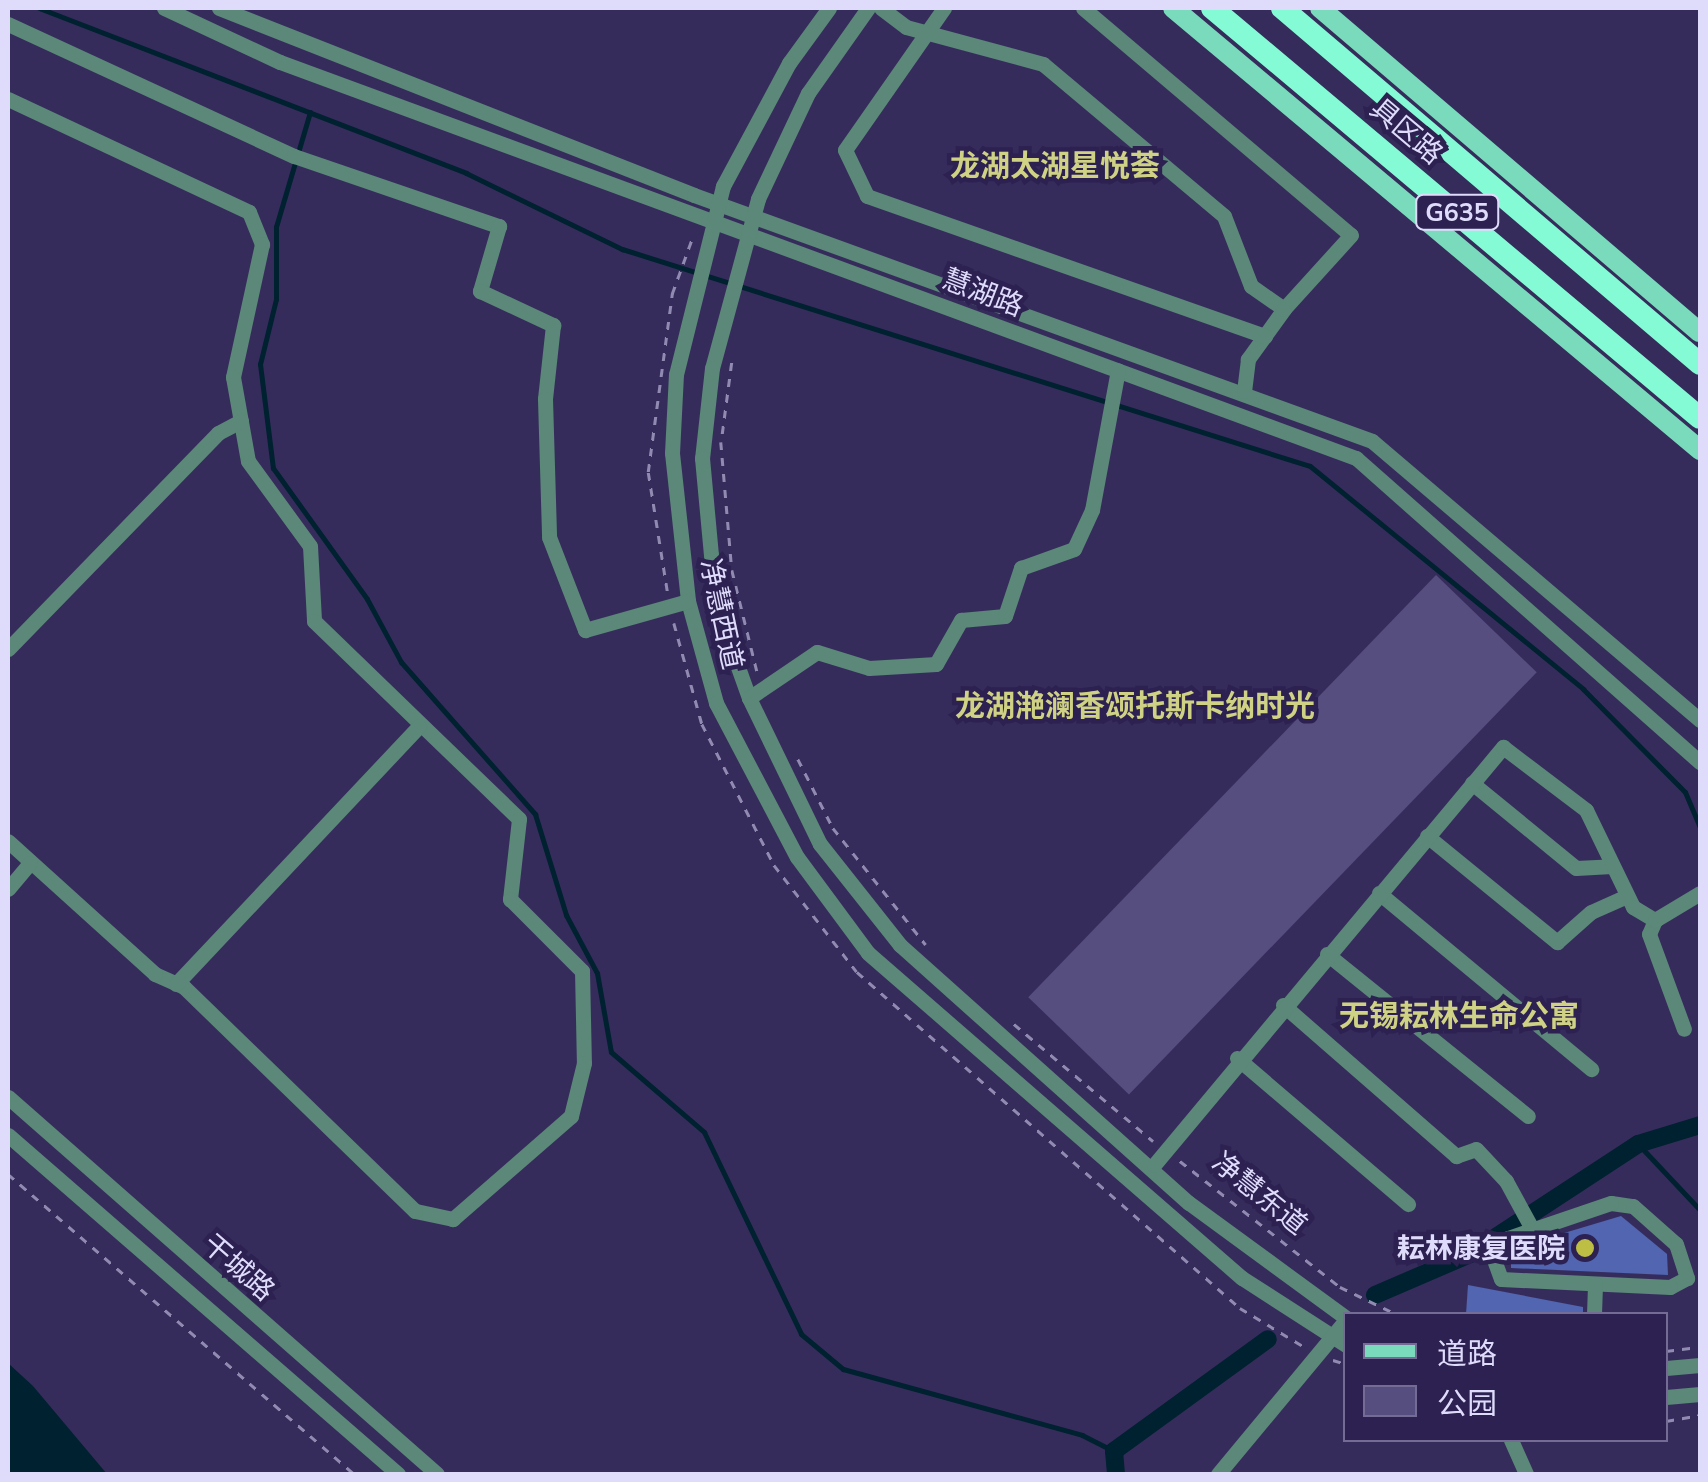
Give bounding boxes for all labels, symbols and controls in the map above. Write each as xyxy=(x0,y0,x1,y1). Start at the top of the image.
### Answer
street label: 具区路 xyxy=(1364,91,1450,171)
district label: 龙湖太湖星悦荟 xyxy=(950,147,1160,183)
road number: G635 xyxy=(1414,192,1500,232)
street label: 慧湖路 xyxy=(938,261,1028,323)
street label: 净慧西道 xyxy=(694,556,750,672)
district label: 龙湖滟澜香颂托斯卡纳时光 xyxy=(955,687,1315,723)
district label: 无锡耘林生命公寓 xyxy=(1339,997,1579,1033)
street label: 净慧东道 xyxy=(1206,1145,1314,1241)
street label: 干城路 xyxy=(196,1227,282,1307)
place label: 耘林康复医院 xyxy=(1397,1231,1565,1265)
marker: 耘林康复医院 xyxy=(1574,1237,1596,1259)
legend xyxy=(1343,1312,1668,1442)
text: 道路 xyxy=(1437,1334,1497,1372)
text: 公园 xyxy=(1437,1384,1497,1422)

